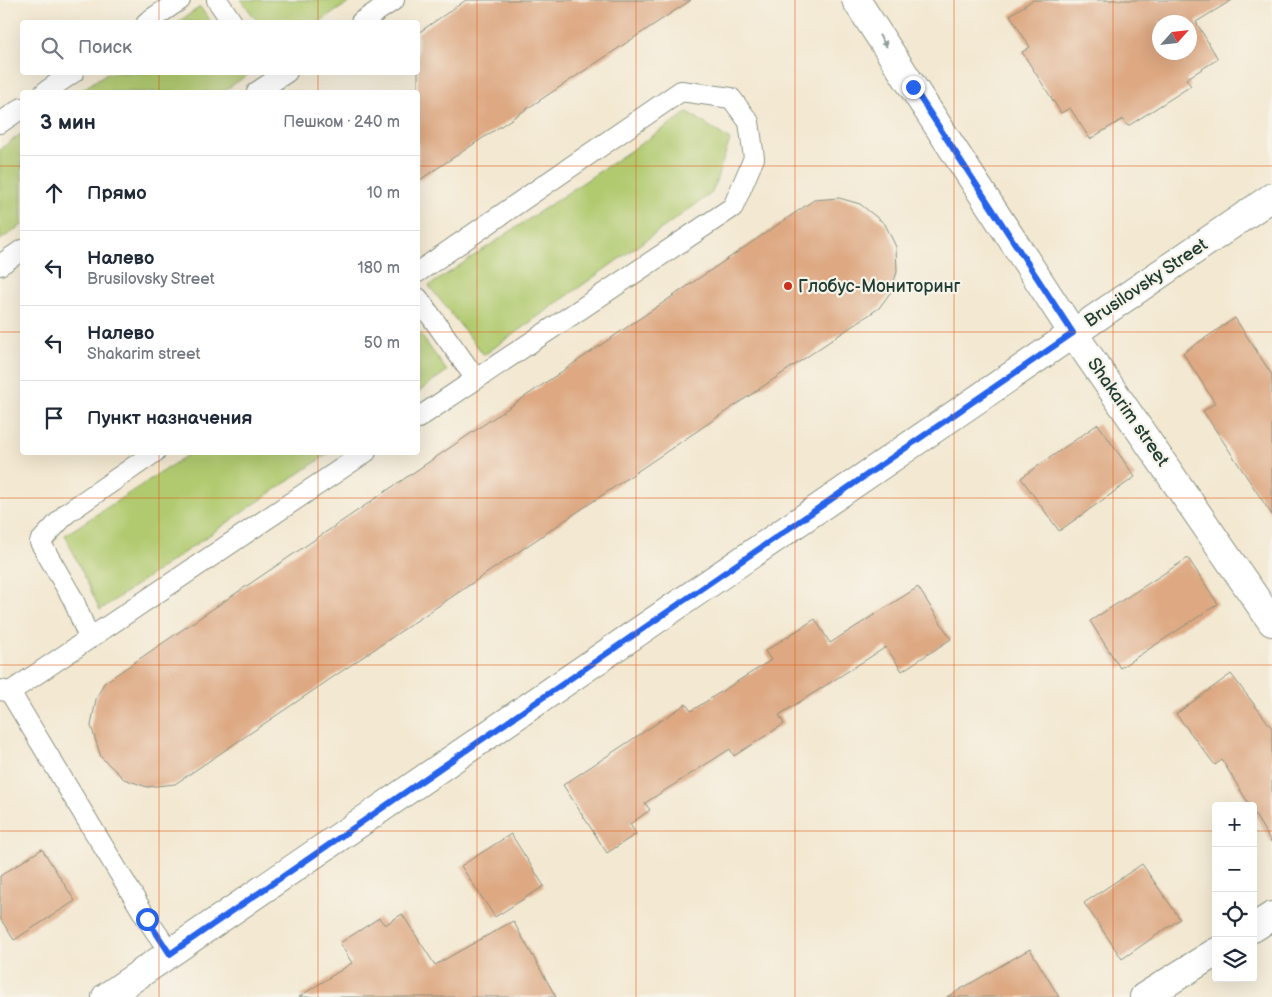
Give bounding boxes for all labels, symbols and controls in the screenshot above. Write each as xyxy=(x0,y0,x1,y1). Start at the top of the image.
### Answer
north arrow xyxy=(1152,15,1197,60)
search box xyxy=(20,20,420,75)
icon: search xyxy=(38,34,66,62)
one-way arrow xyxy=(878,34,887,47)
text: Поиск xyxy=(78,36,132,59)
route end xyxy=(902,76,925,99)
text: 3 мин xyxy=(40,110,96,135)
text: Пешком · 240 m xyxy=(283,113,400,132)
icon: ahead xyxy=(40,179,68,207)
text: Прямо xyxy=(87,182,147,205)
text: 10 m xyxy=(367,184,400,203)
street label: Brusilovsky Street xyxy=(1081,234,1212,332)
text: Налево xyxy=(87,247,154,270)
icon: left xyxy=(40,254,68,282)
text: 180 m xyxy=(358,259,400,278)
text: Brusilovsky Street xyxy=(87,270,215,289)
place label: Глобус-Мониторинг xyxy=(798,276,961,297)
marker: Глобус-Мониторинг xyxy=(782,280,794,292)
text: Налево xyxy=(87,322,154,345)
icon: left xyxy=(40,329,68,357)
text: 50 m xyxy=(364,334,400,353)
text: Shakarim street xyxy=(87,345,200,364)
street label: Shakarim street xyxy=(1083,354,1173,471)
icon: arrive xyxy=(40,404,68,432)
text: Пункт назначения xyxy=(87,407,252,430)
map controls xyxy=(1212,802,1257,982)
button: + xyxy=(1212,802,1257,847)
button: − xyxy=(1212,847,1257,892)
button: locate xyxy=(1212,892,1257,937)
route start xyxy=(136,908,159,931)
button: layers xyxy=(1212,937,1257,982)

